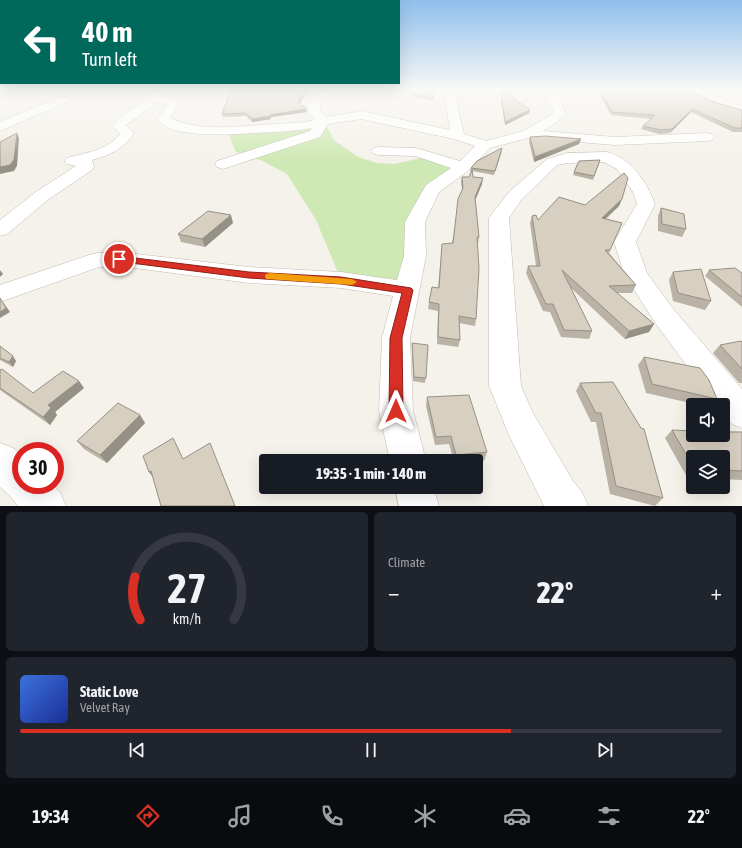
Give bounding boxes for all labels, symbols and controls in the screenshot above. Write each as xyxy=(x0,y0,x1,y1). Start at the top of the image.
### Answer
icon: left xyxy=(16,16,68,68)
text: 40 m xyxy=(82,16,132,48)
text: Turn left xyxy=(82,49,137,70)
pin xyxy=(102,242,136,276)
icon: arrive xyxy=(108,248,130,270)
position arrow xyxy=(375,390,417,432)
map controls xyxy=(686,398,730,494)
button: sound xyxy=(686,398,730,442)
speed limit sign: 30 xyxy=(12,442,64,494)
button: layers xyxy=(686,450,730,494)
text: 19:35 · 1 min · 140 m xyxy=(316,465,426,482)
text: Climate xyxy=(388,555,425,570)
text: 27 xyxy=(167,563,207,611)
text: 22° xyxy=(537,575,573,609)
text: − xyxy=(388,579,399,605)
text: + xyxy=(711,579,722,605)
text: km/h xyxy=(173,610,201,626)
text: Static Love xyxy=(80,683,139,700)
text: Velvet Ray xyxy=(80,700,130,715)
icon: previous xyxy=(126,739,148,761)
icon: pause xyxy=(360,739,382,761)
icon: next xyxy=(594,739,616,761)
icon: directions xyxy=(134,802,162,830)
icon: music xyxy=(226,802,254,830)
icon: phone xyxy=(318,802,346,830)
icon: climate xyxy=(411,802,439,830)
icon: car xyxy=(503,802,531,830)
icon: filters xyxy=(595,802,623,830)
text: 19:34 xyxy=(32,806,69,827)
text: 22° xyxy=(688,806,710,827)

